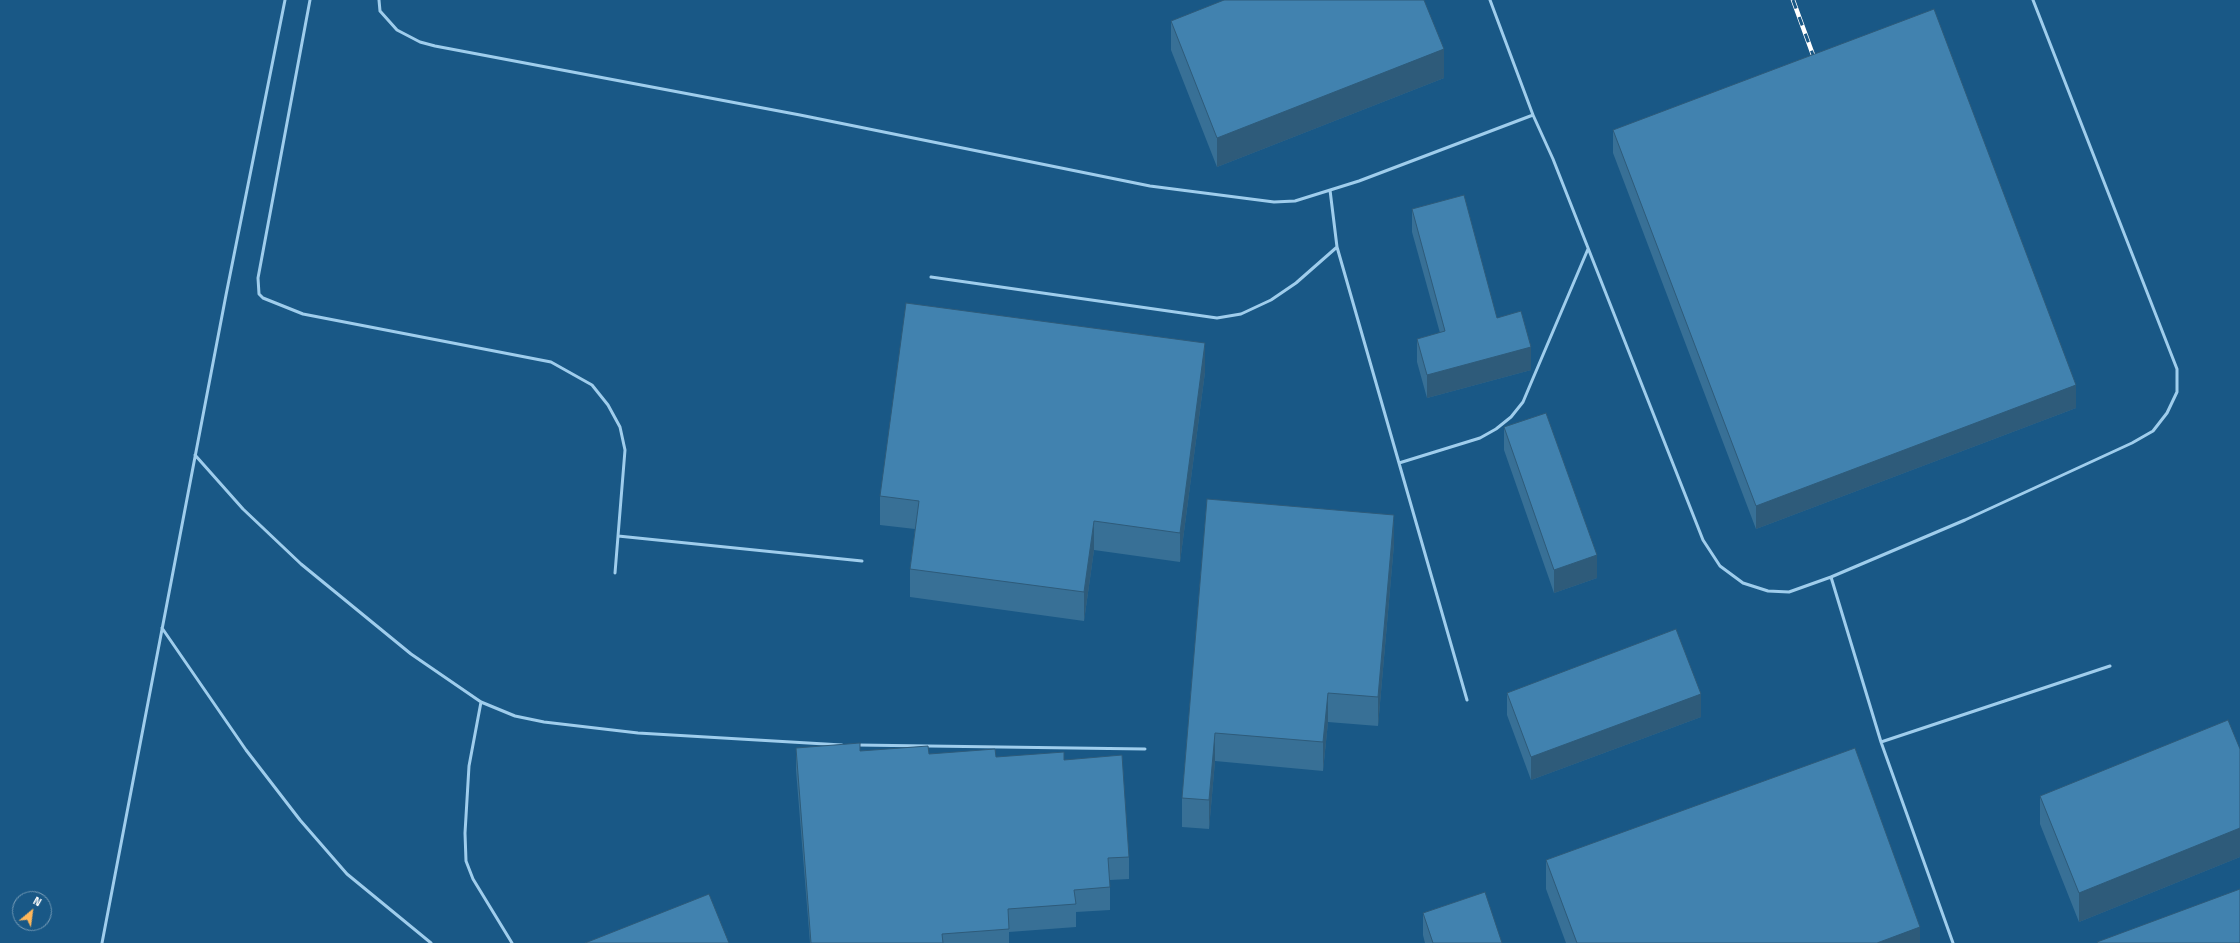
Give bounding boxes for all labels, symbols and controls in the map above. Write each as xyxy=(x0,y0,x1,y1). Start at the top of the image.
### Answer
north arrow xyxy=(12,891,52,931)
text: N xyxy=(30,893,45,910)

